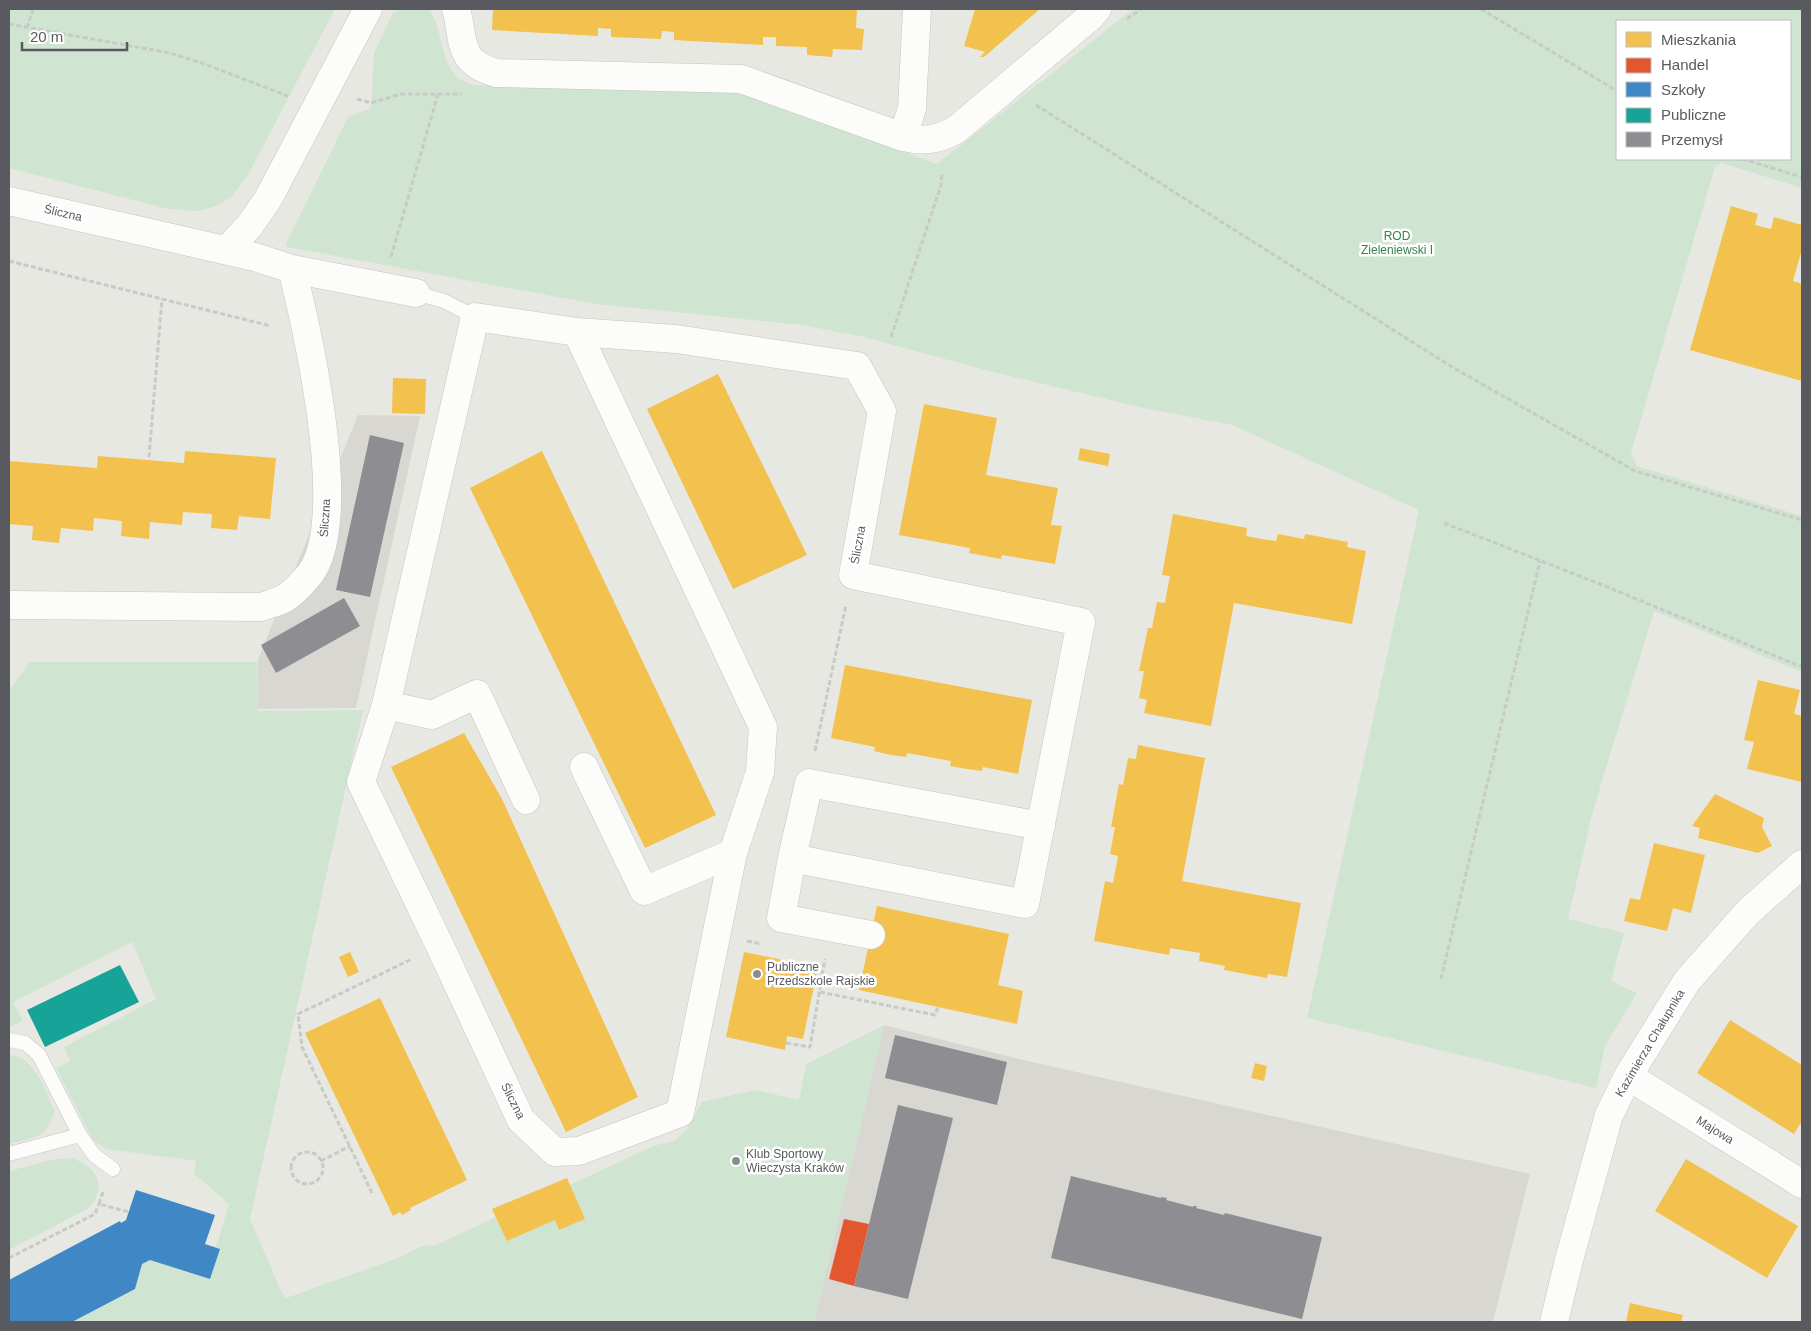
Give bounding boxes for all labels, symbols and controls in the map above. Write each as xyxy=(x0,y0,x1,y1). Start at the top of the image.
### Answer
scale bar xyxy=(22,20,128,52)
legend xyxy=(1616,20,1791,160)
text: 20 m xyxy=(30,28,63,45)
text: Mieszkania xyxy=(1661,31,1737,48)
text: Handel xyxy=(1661,56,1709,73)
text: Szkoły xyxy=(1661,81,1706,98)
text: Publiczne xyxy=(1661,106,1726,123)
text: Przemysł xyxy=(1661,131,1723,148)
street label: Śliczna xyxy=(43,201,84,224)
park label: ROD Zieleniewski I xyxy=(1361,229,1433,257)
street label: Śliczna xyxy=(316,498,333,538)
street label: Śliczna xyxy=(847,524,868,565)
place label: Publiczne Przedszkole Rajskie xyxy=(767,960,875,988)
marker: Publiczne Przedszkole Rajskie xyxy=(751,968,763,980)
street label: Kazimierza Chałupnika xyxy=(1612,987,1688,1099)
street label: Śliczna xyxy=(498,1080,529,1122)
street label: Majowa xyxy=(1694,1113,1737,1147)
place label: Klub Sportowy Wieczysta Kraków xyxy=(746,1147,844,1175)
marker: Klub Sportowy Wieczysta Kraków xyxy=(730,1155,742,1167)

